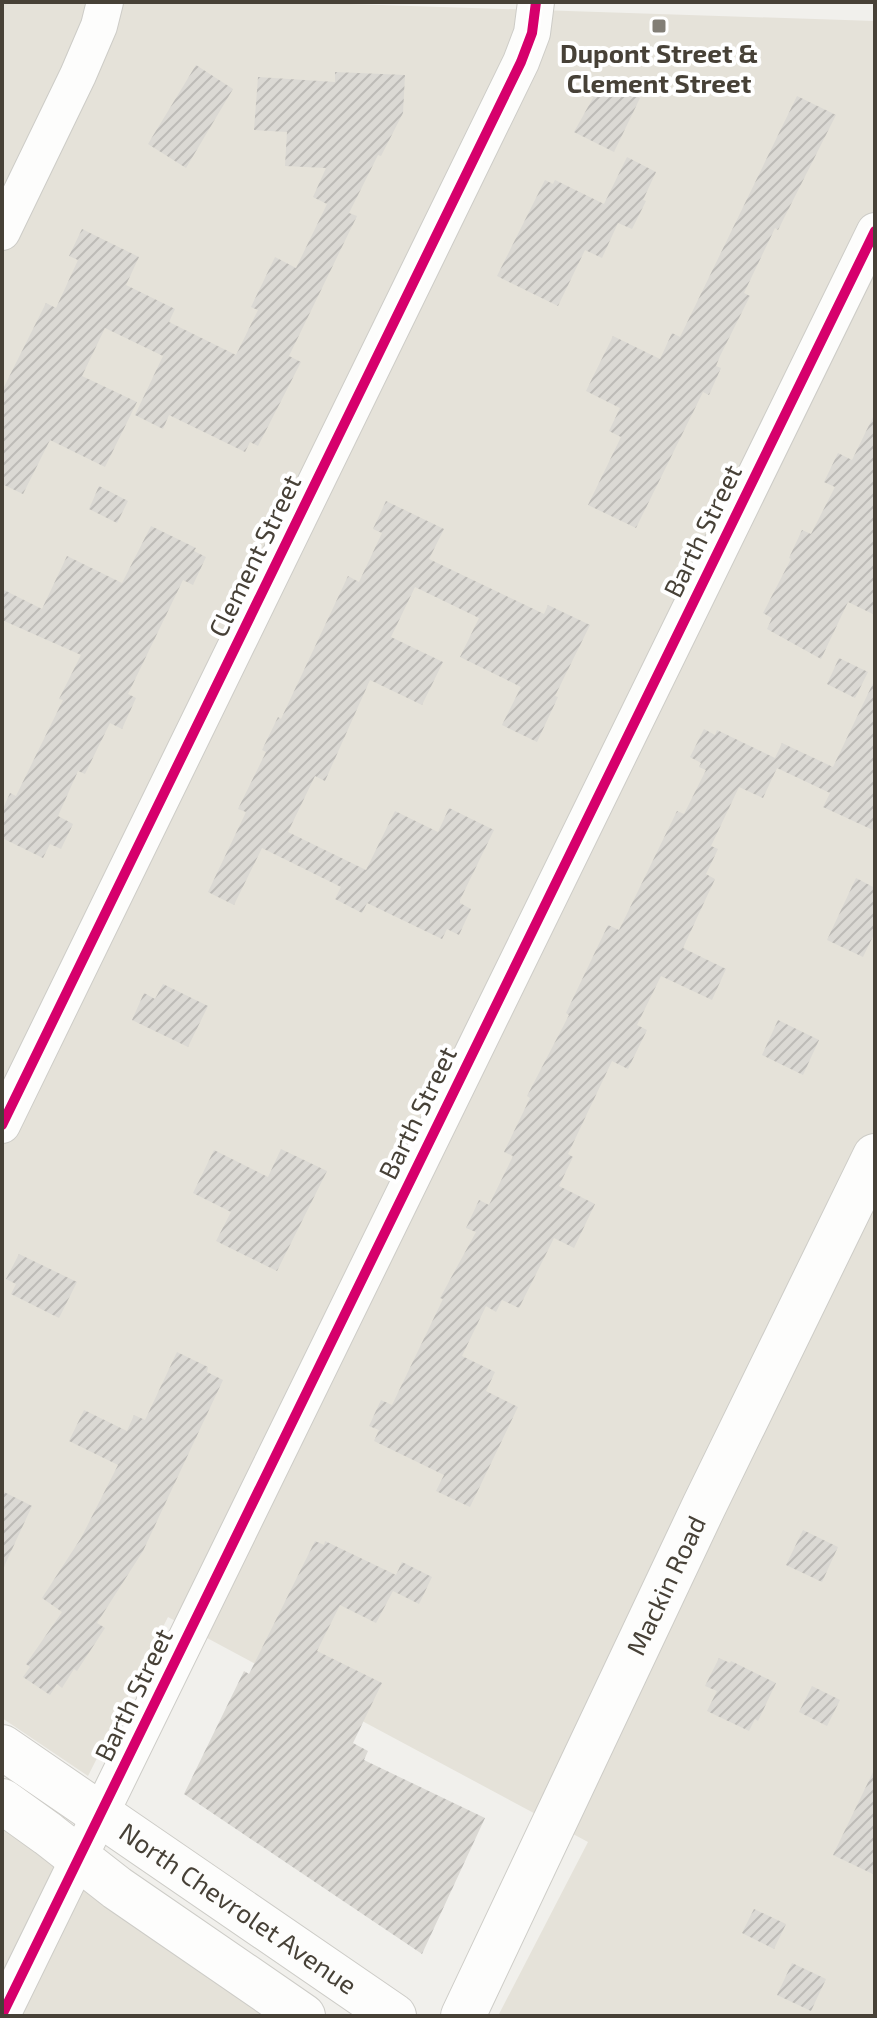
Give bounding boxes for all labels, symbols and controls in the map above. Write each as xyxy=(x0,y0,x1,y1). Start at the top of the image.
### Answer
marker: Dupont Street & Clement Street xyxy=(650,17,668,35)
place label: Dupont Street & Clement Street xyxy=(560,37,758,98)
street label: Barth Street xyxy=(656,459,747,602)
street label: Clement Street xyxy=(201,469,306,641)
street label: Barth Street xyxy=(371,1041,462,1184)
street label: Mackin Road xyxy=(619,1510,711,1660)
street label: Barth Street xyxy=(87,1623,178,1766)
street label: North Chevrolet Avenue xyxy=(114,1815,363,2000)

